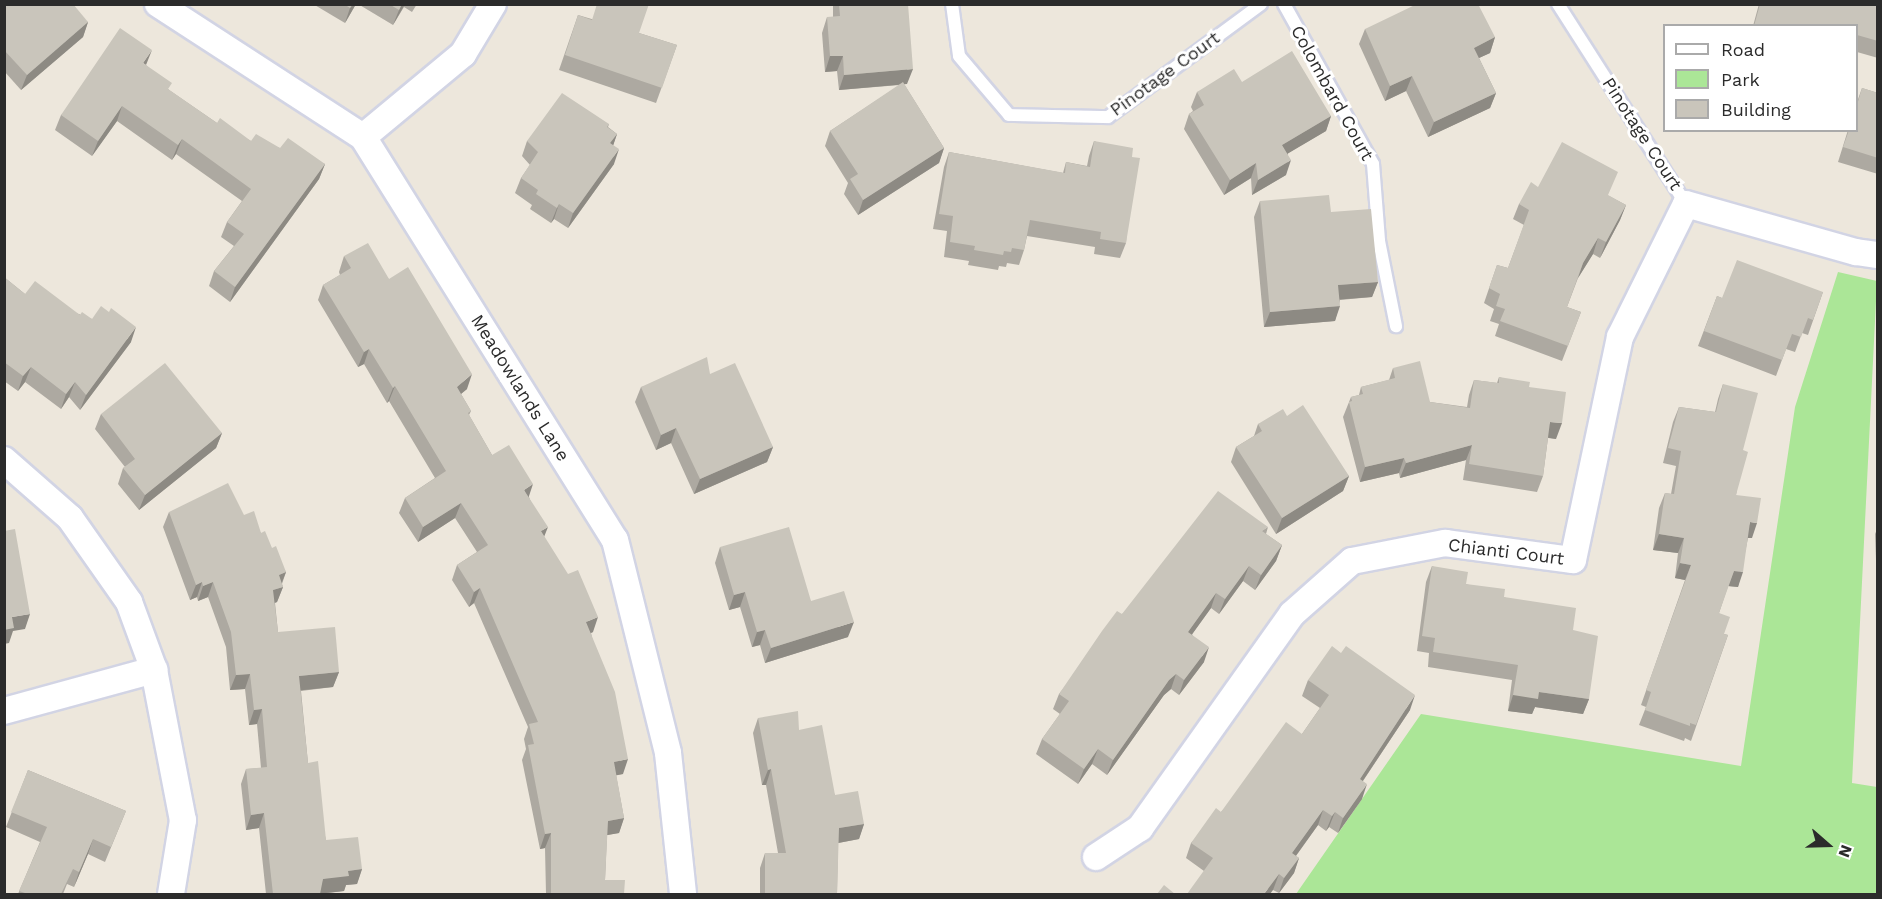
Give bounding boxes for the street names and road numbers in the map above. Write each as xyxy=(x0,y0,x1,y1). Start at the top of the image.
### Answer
street label: Colombard Court xyxy=(1286,22,1378,164)
street label: Pinotage Court xyxy=(1106,27,1224,121)
street label: Pinotage Court xyxy=(1598,74,1686,194)
street label: Meadowlands Lane xyxy=(466,311,574,465)
street label: Chianti Court xyxy=(1447,534,1565,570)

